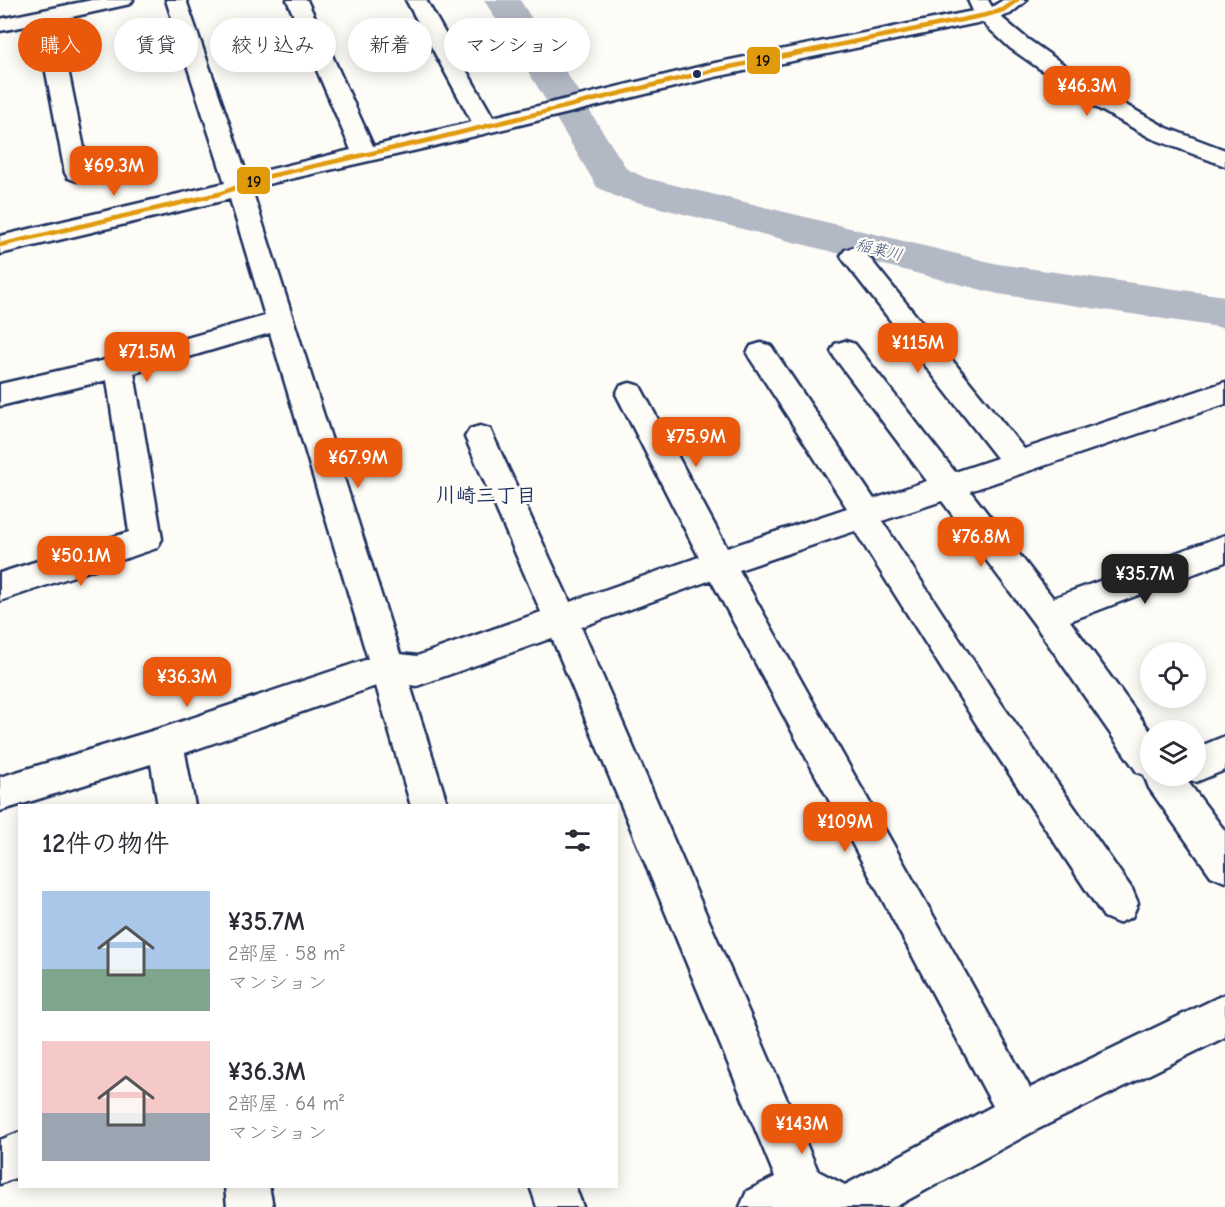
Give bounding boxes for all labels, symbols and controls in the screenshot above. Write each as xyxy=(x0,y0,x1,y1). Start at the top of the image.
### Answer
chip: 購入 xyxy=(18,18,102,72)
chip: 賃貸 xyxy=(114,18,198,72)
chip: 絞り込み xyxy=(210,18,336,72)
chip: 新着 xyxy=(348,18,432,72)
chip: マンション xyxy=(444,18,590,72)
line badge: 19 xyxy=(746,46,781,75)
text: 19 xyxy=(756,52,770,70)
pin: ¥46.3M xyxy=(1038,66,1136,117)
unlabelled marker xyxy=(691,68,703,80)
text: ¥46.3M xyxy=(1057,74,1117,97)
pin: ¥69.3M xyxy=(65,146,163,197)
text: ¥69.3M xyxy=(84,154,144,177)
line badge: 19 xyxy=(236,166,271,195)
text: 19 xyxy=(247,173,261,191)
water label: 稲葉川 xyxy=(854,235,904,265)
pin: ¥115M xyxy=(876,323,960,374)
text: ¥115M xyxy=(892,331,944,354)
pin: ¥71.5M xyxy=(98,332,196,383)
text: ¥71.5M xyxy=(118,340,176,363)
pin: ¥75.9M xyxy=(647,417,745,468)
text: ¥75.9M xyxy=(666,425,726,448)
pin: ¥67.9M xyxy=(309,438,407,489)
text: ¥67.9M xyxy=(328,446,388,469)
district label: 川崎三丁目 xyxy=(436,484,536,507)
pin: ¥76.8M xyxy=(932,517,1030,568)
text: ¥76.8M xyxy=(952,525,1010,548)
pin: ¥50.1M xyxy=(32,536,130,587)
text: ¥50.1M xyxy=(51,544,111,567)
pin: ¥35.7M xyxy=(1096,554,1194,605)
text: ¥35.7M xyxy=(1115,562,1175,585)
map controls xyxy=(1140,642,1206,786)
button: locate xyxy=(1140,642,1206,708)
pin: ¥36.3M xyxy=(138,657,236,708)
text: ¥36.3M xyxy=(157,665,217,688)
button: layers xyxy=(1140,720,1206,786)
pin: ¥109M xyxy=(803,802,887,853)
text: ¥109M xyxy=(817,810,873,833)
icon: filters xyxy=(561,824,594,857)
text: 12件の物件 xyxy=(42,829,169,859)
text: ¥35.7M xyxy=(228,907,305,937)
icon: home xyxy=(90,915,162,987)
text: 2部屋 · 58 m² xyxy=(228,942,345,965)
text: マンション xyxy=(228,971,327,994)
text: ¥36.3M xyxy=(228,1057,306,1087)
icon: home xyxy=(90,1065,162,1137)
text: 2部屋 · 64 m² xyxy=(228,1092,344,1115)
pin: ¥143M xyxy=(760,1104,844,1155)
text: ¥143M xyxy=(776,1112,828,1135)
text: マンション xyxy=(228,1121,327,1144)

